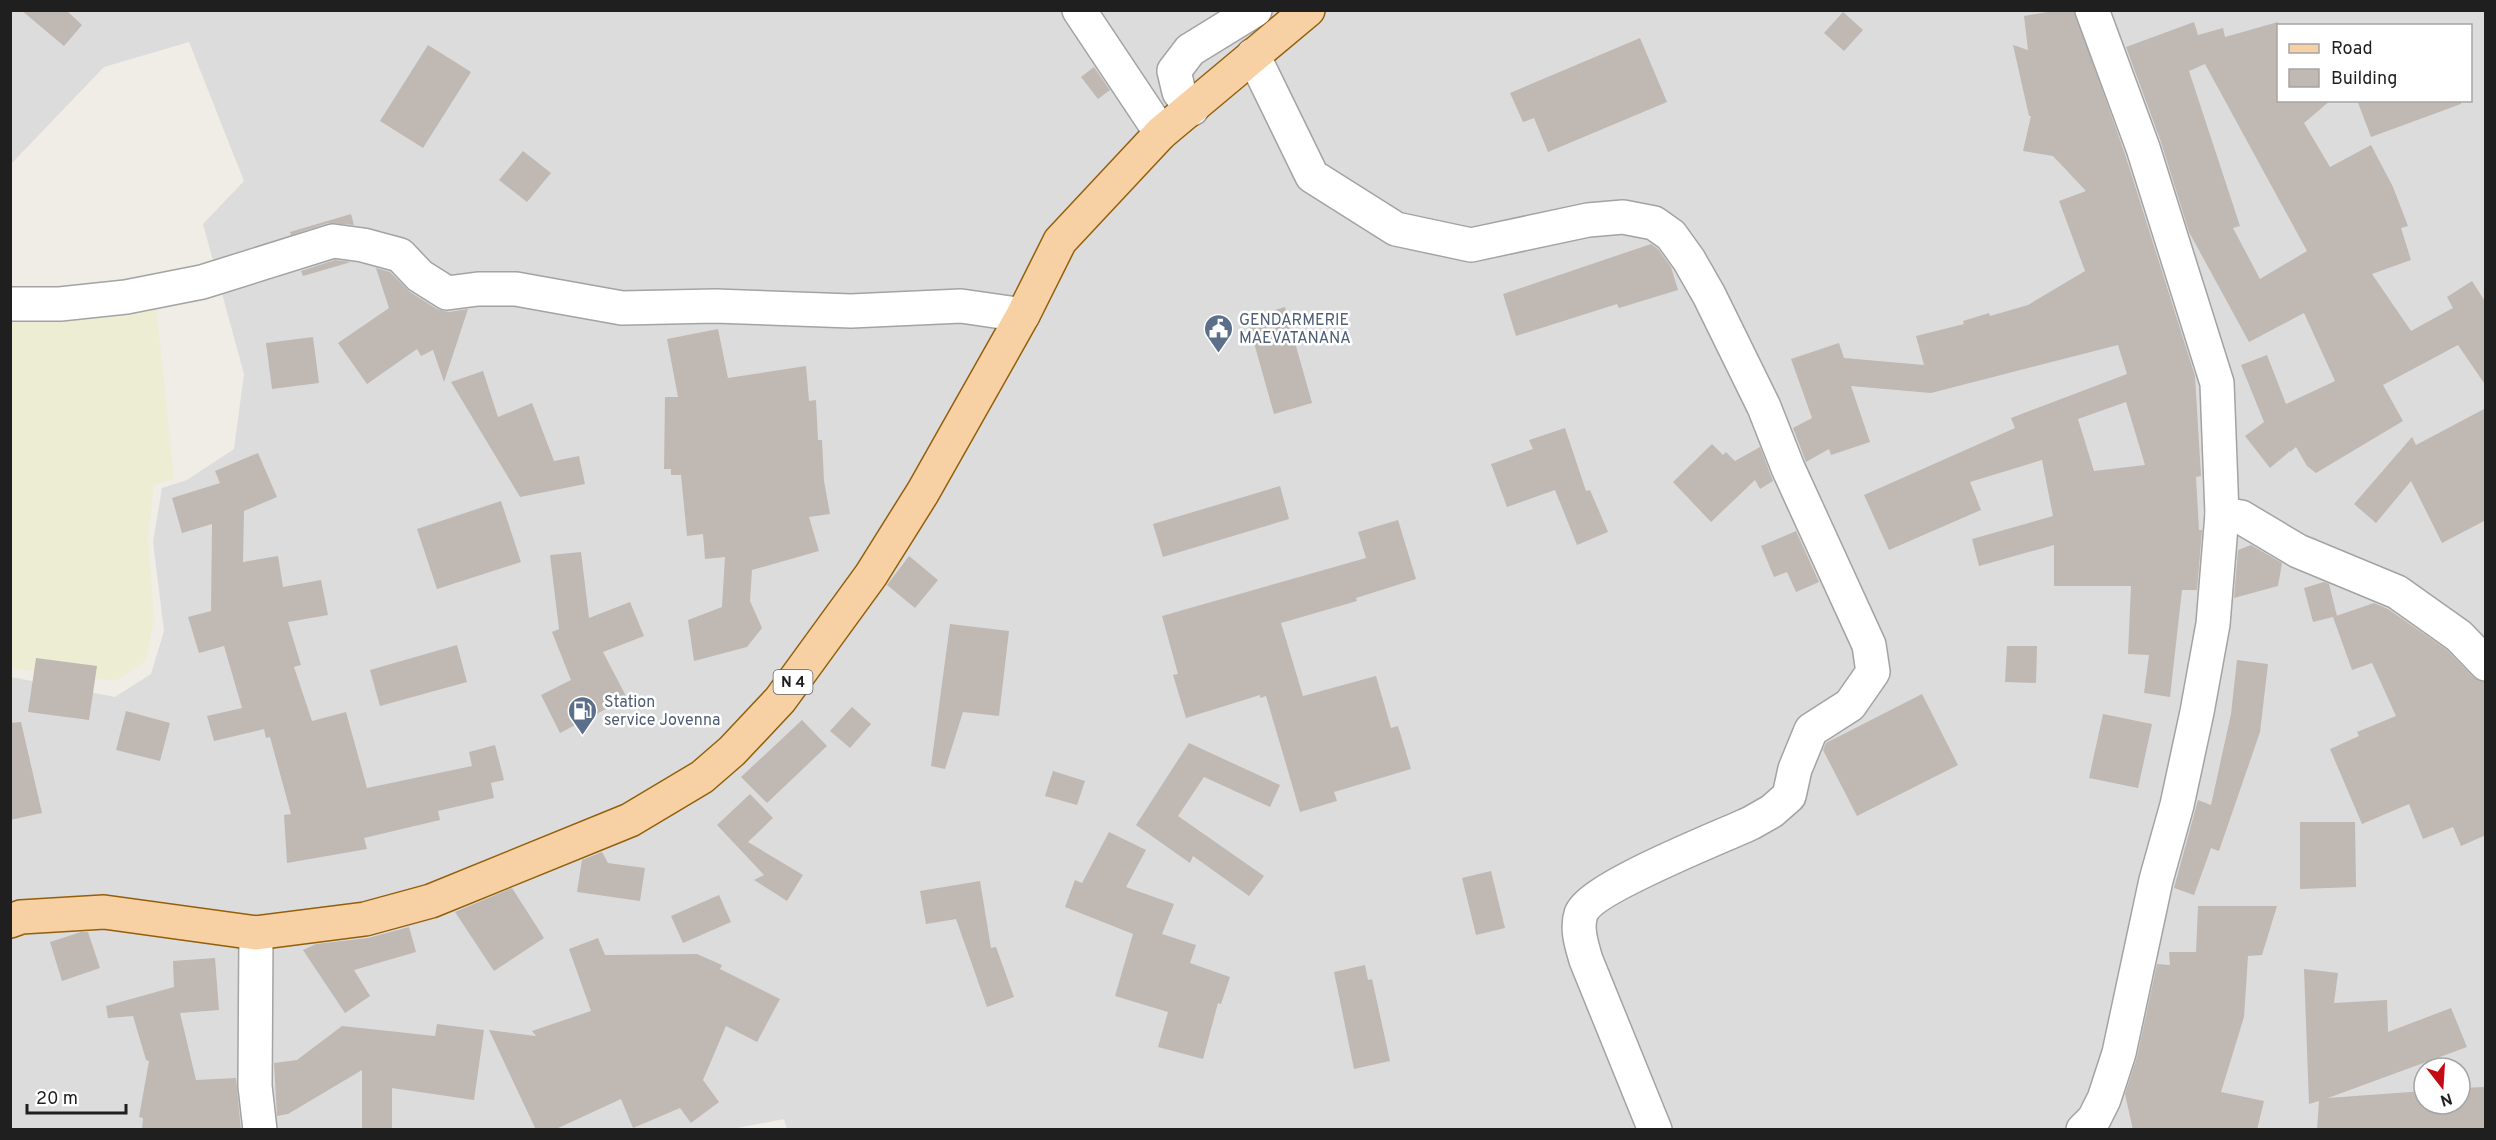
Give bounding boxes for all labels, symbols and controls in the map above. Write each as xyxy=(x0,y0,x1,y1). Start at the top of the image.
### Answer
legend xyxy=(2277,24,2472,102)
text: Road xyxy=(2331,38,2373,61)
text: Building xyxy=(2331,68,2397,91)
place label: GENDARMERIE MAEVATANANA xyxy=(1239,311,1351,349)
public building icon: GENDARMERIE MAEVATANANA xyxy=(1202,312,1234,354)
road number: N 4 xyxy=(774,670,812,694)
place label: Station service Jovenna xyxy=(604,693,720,731)
fuel station icon: Station service Jovenna xyxy=(567,694,599,736)
north arrow xyxy=(2412,1056,2472,1116)
scale bar xyxy=(27,1077,126,1115)
text: N xyxy=(2437,1087,2454,1110)
text: 20 m xyxy=(36,1088,78,1111)

